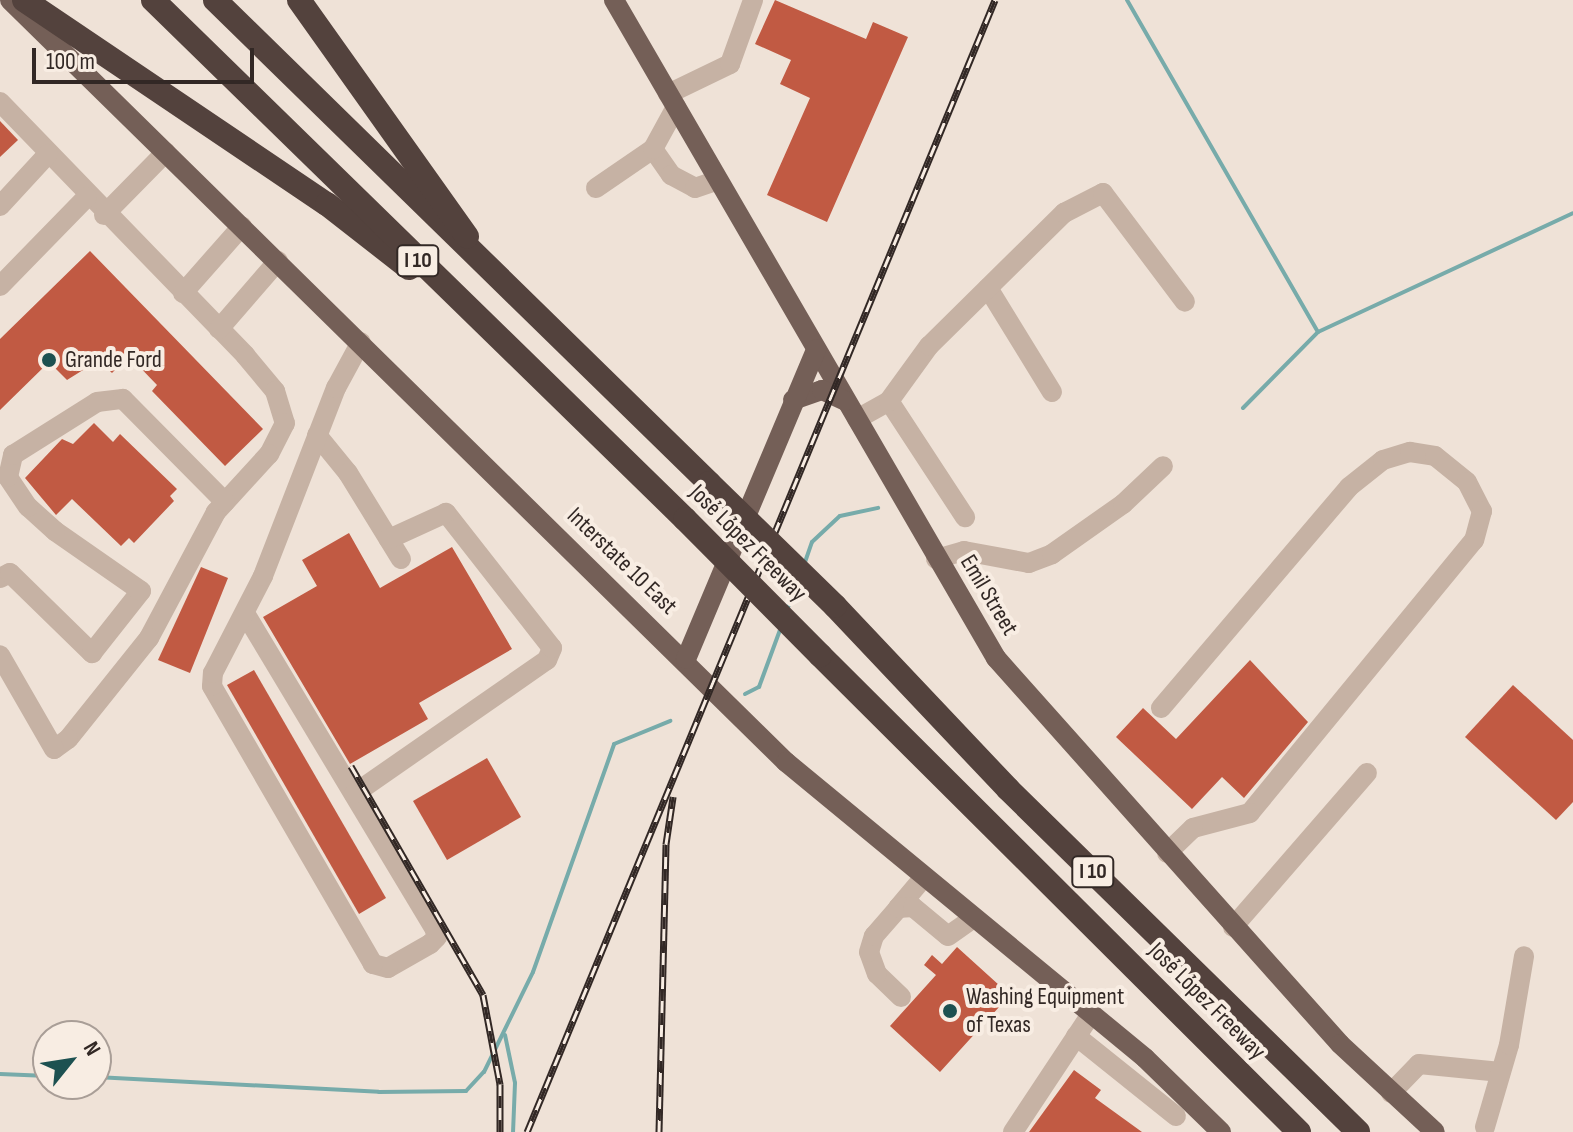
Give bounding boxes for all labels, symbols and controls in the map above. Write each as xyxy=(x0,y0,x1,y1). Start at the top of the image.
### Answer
scale bar xyxy=(36,32,258,82)
text: 100 m xyxy=(46,47,95,76)
road number: I 10 xyxy=(396,243,440,279)
place label: Grande Ford xyxy=(65,346,162,374)
marker: Grande Ford xyxy=(40,351,58,369)
street label: José López Freeway xyxy=(683,478,813,608)
street label: Interstate 10 East xyxy=(561,501,683,621)
street label: Emil Street xyxy=(954,550,1024,640)
road number: I 10 xyxy=(1071,854,1115,890)
street label: José López Freeway xyxy=(1142,936,1272,1066)
place label: Washing Equipment of Texas xyxy=(966,983,1124,1039)
marker: Washing Equipment of Texas xyxy=(941,1002,959,1020)
north arrow xyxy=(32,1020,112,1100)
text: N xyxy=(77,1037,106,1061)

